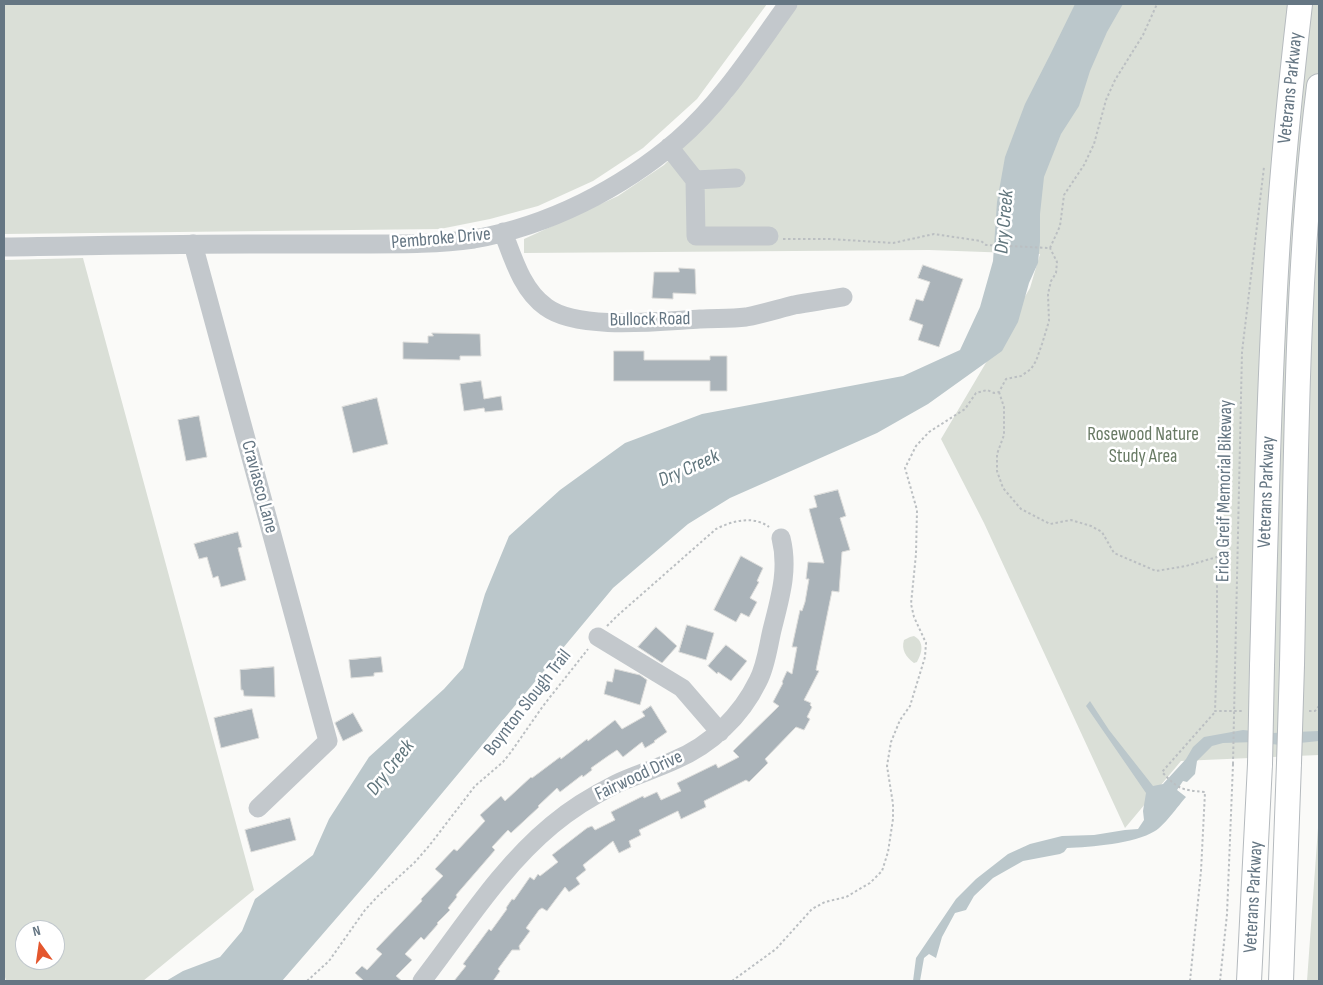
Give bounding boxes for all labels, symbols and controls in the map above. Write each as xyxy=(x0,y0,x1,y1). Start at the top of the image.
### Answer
street label: Veterans Parkway xyxy=(1274,31,1308,145)
water label: Dry Creek xyxy=(990,189,1020,255)
street label: Pembroke Drive xyxy=(390,223,492,255)
street label: Bullock Road xyxy=(609,308,691,332)
street label: Erica Greif Memorial Bikeway xyxy=(1212,400,1238,582)
park label: Rosewood Nature Study Area xyxy=(1087,424,1199,468)
street label: Veterans Parkway xyxy=(1254,436,1280,548)
street label: Craviasco Lane xyxy=(236,438,282,536)
water label: Dry Creek xyxy=(655,445,723,493)
street label: Boynton Slough Trail xyxy=(479,645,577,761)
water label: Dry Creek xyxy=(362,735,420,801)
street label: Fairwood Drive xyxy=(592,746,686,806)
street label: Veterans Parkway xyxy=(1240,840,1268,954)
north arrow xyxy=(15,920,65,970)
text: N xyxy=(31,922,42,940)

